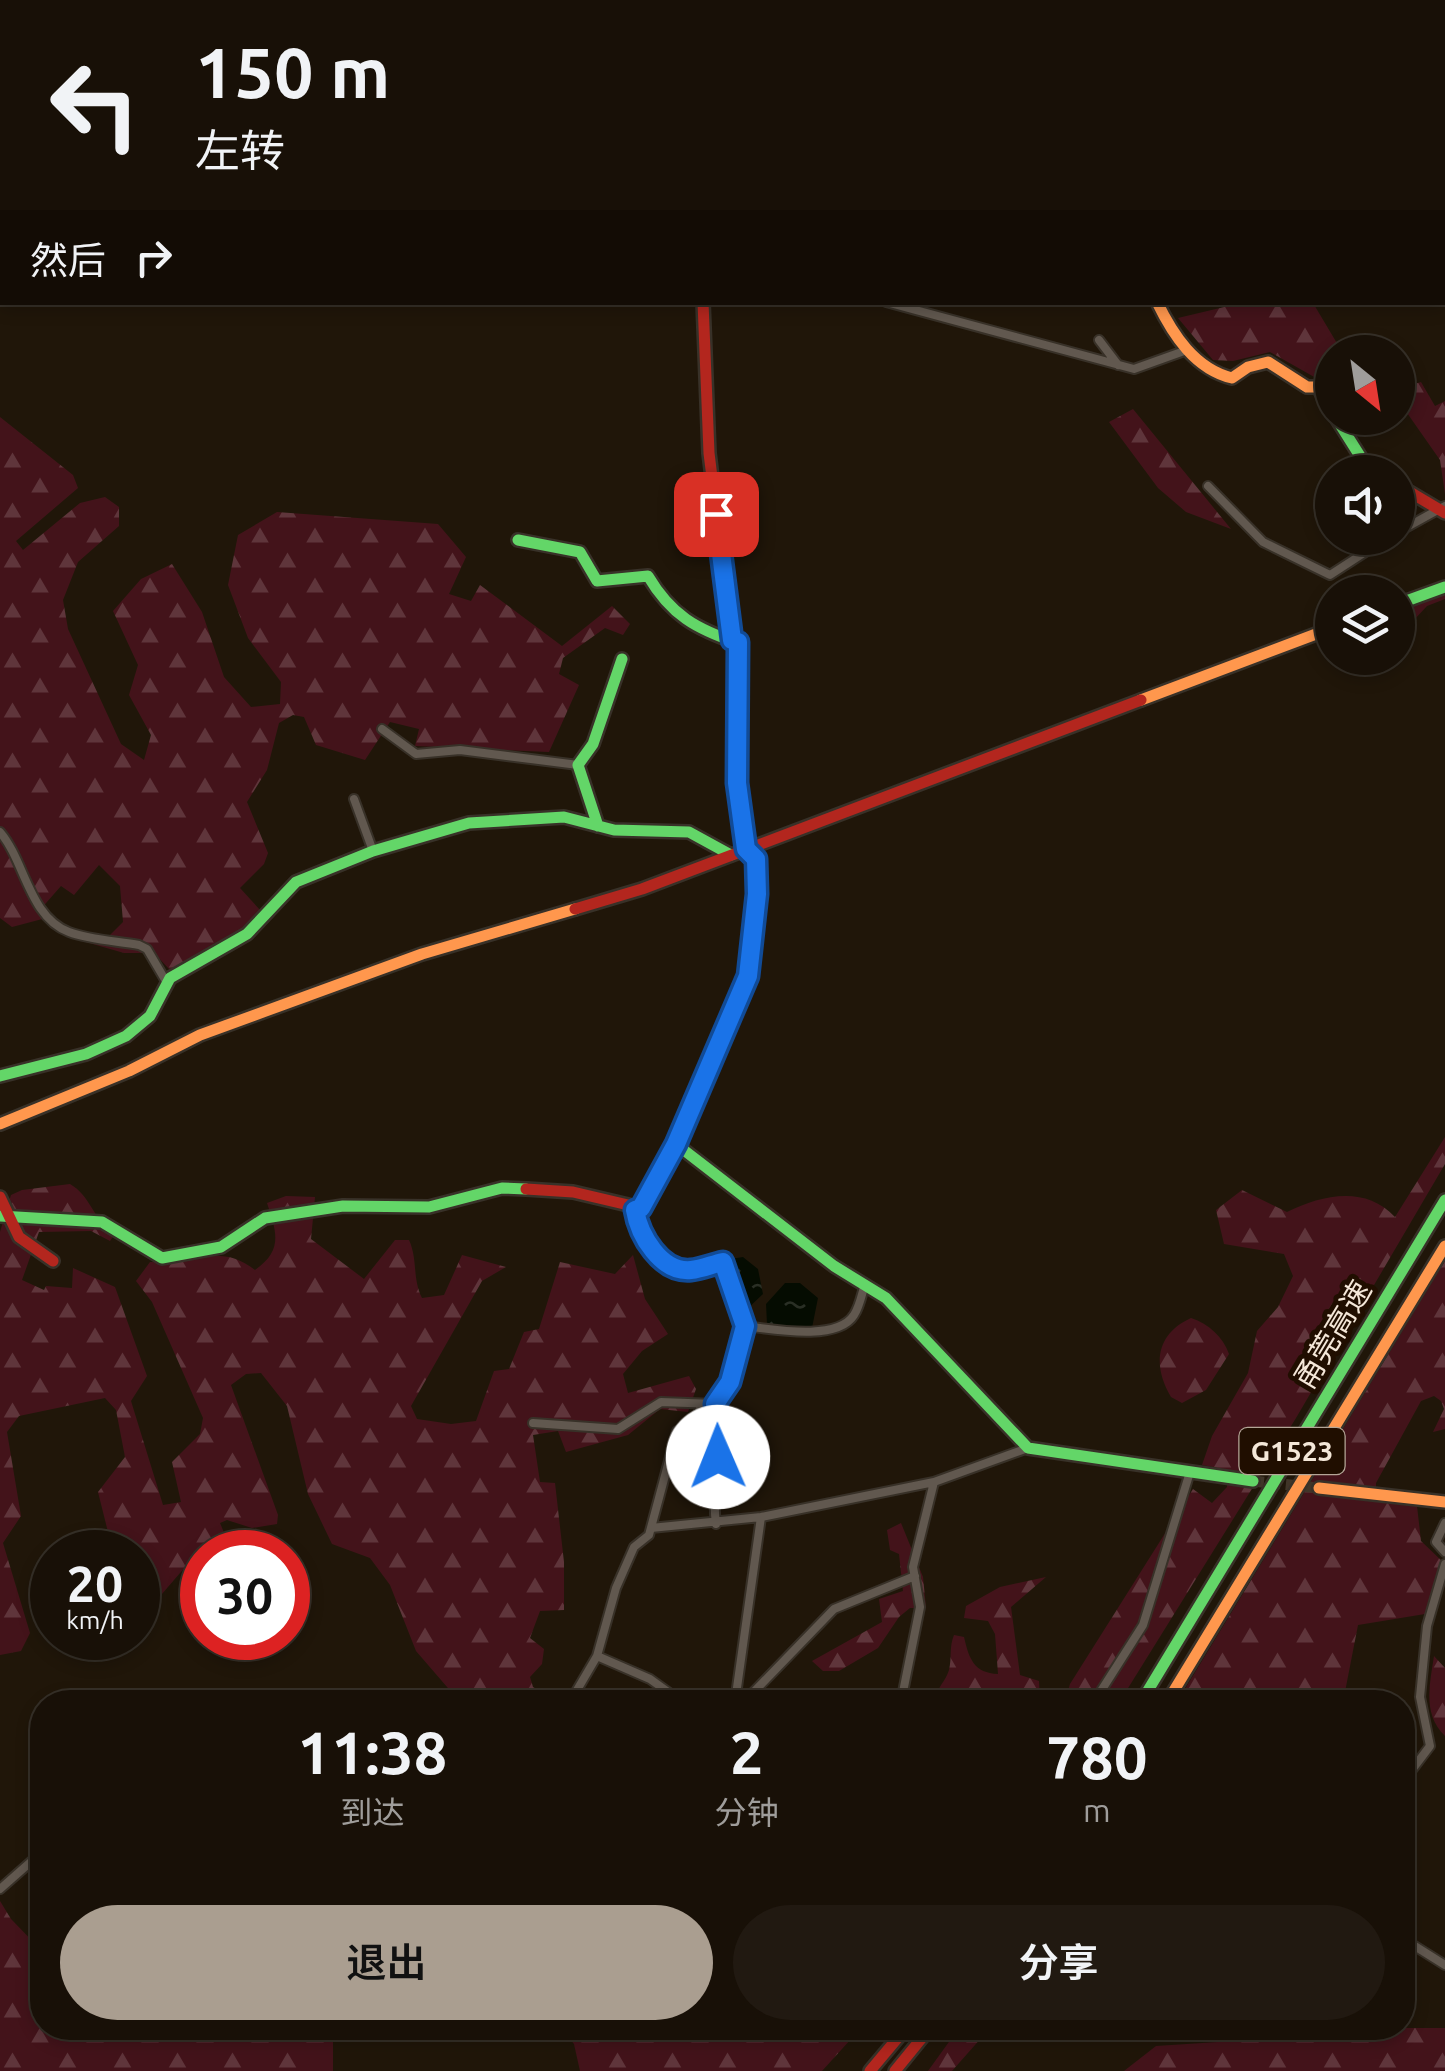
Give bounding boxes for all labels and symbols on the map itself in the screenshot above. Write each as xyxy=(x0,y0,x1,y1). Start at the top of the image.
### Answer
north arrow xyxy=(1315,335,1415,435)
pin xyxy=(674,472,759,557)
street label: 甬莞高速 xyxy=(1287,1274,1378,1395)
position arrow xyxy=(666,1405,770,1509)
road number: G1523 xyxy=(1240,1428,1344,1474)
speed limit sign: 30 xyxy=(180,1530,310,1660)

